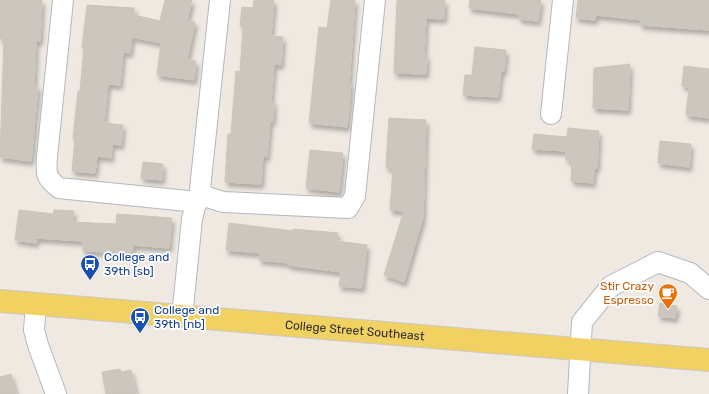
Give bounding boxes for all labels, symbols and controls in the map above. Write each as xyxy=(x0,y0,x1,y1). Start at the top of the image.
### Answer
place label: College and 39th [sb] xyxy=(104,250,169,278)
bus stop icon: College and 39th [sb] xyxy=(79,253,101,281)
place label: Stir Crazy Espresso xyxy=(600,279,654,307)
cafe icon: Stir Crazy Espresso xyxy=(657,282,679,310)
place label: College and 39th [nb] xyxy=(154,303,219,331)
bus stop icon: College and 39th [nb] xyxy=(129,306,151,334)
street label: College Street Southeast xyxy=(285,318,425,343)

